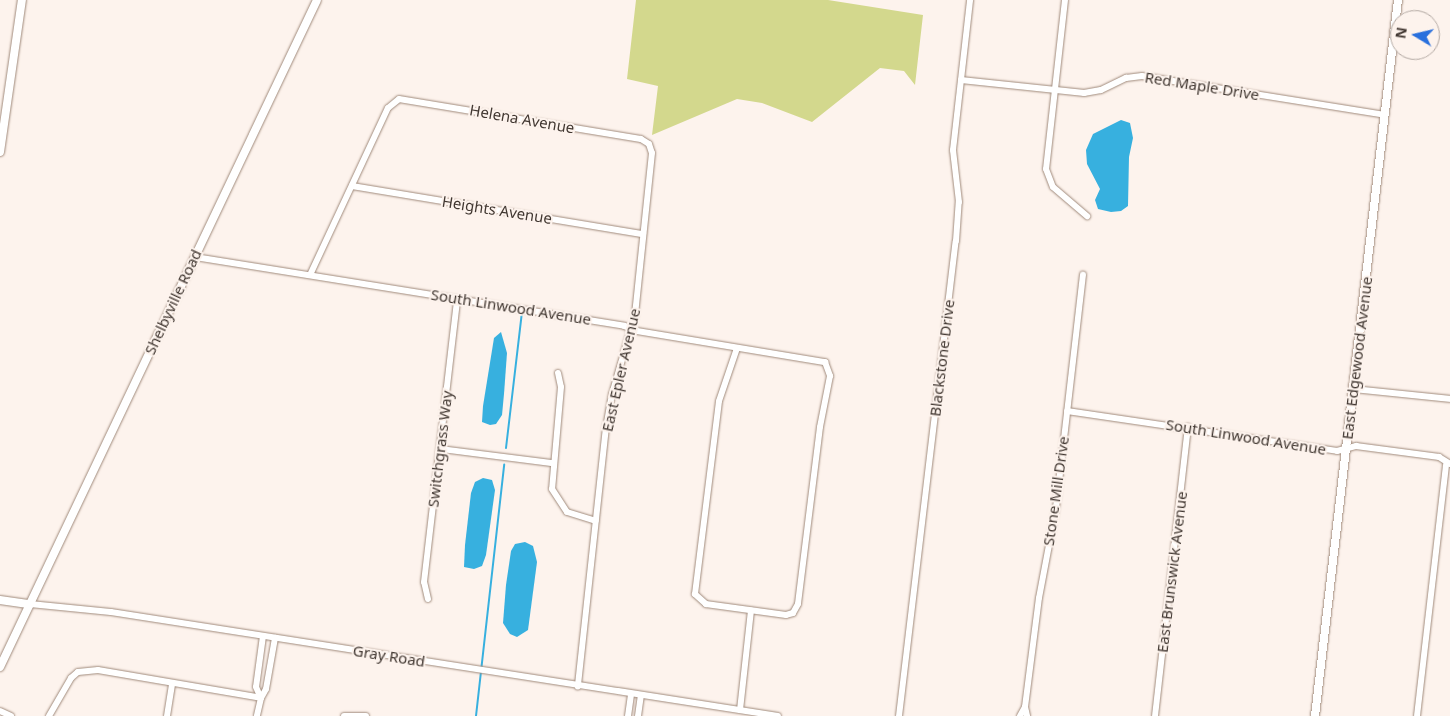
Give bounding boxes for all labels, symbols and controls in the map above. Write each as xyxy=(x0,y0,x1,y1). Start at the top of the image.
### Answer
north arrow xyxy=(1390,10,1440,60)
text: N xyxy=(1390,26,1411,40)
street label: Red Maple Drive xyxy=(1144,68,1260,104)
street label: Helena Avenue xyxy=(468,101,576,137)
street label: Heights Avenue xyxy=(441,192,553,228)
street label: Shelbyville Road xyxy=(141,247,205,357)
street label: East Edgewood Avenue xyxy=(1338,276,1376,440)
street label: South Linwood Avenue xyxy=(430,285,592,329)
street label: Blackstone Drive xyxy=(926,299,958,417)
street label: East Epler Avenue xyxy=(598,307,644,433)
street label: Switchgrass Way xyxy=(424,390,456,508)
street label: South Linwood Avenue xyxy=(1165,415,1327,459)
street label: Stone Mill Drive xyxy=(1039,435,1073,547)
street label: East Brunswick Avenue xyxy=(1153,490,1191,654)
street label: Gray Road xyxy=(352,641,426,671)

